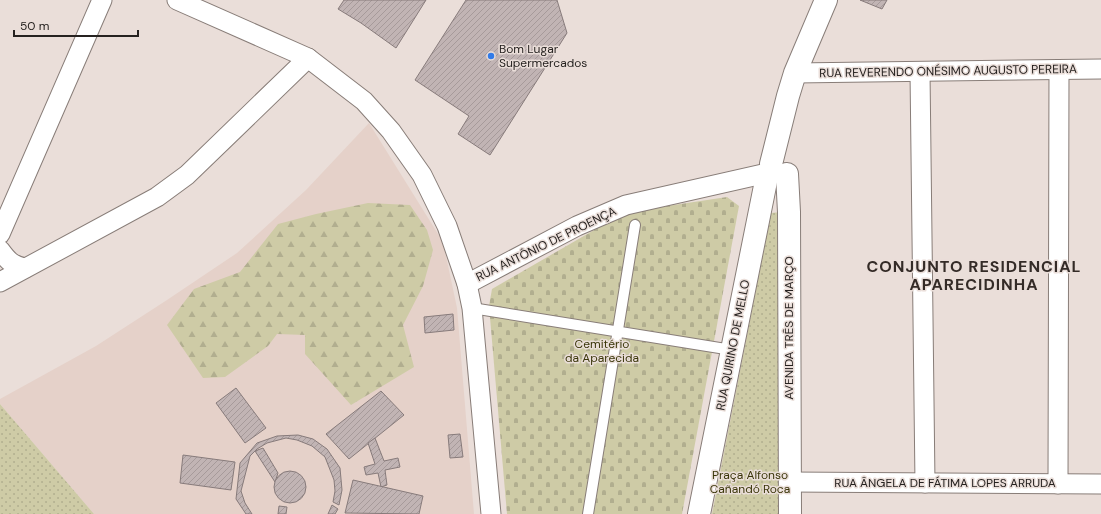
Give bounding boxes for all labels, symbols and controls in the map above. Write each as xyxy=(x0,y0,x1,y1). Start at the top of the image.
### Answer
scale bar xyxy=(14,12,138,38)
text: 50 m xyxy=(20,18,49,34)
place label: Bom Lugar Supermercados xyxy=(499,41,587,71)
marker: Bom Lugar Supermercados xyxy=(486,51,496,61)
street label: RUA REVERENDO ONÉSIMO AUGUSTO PEREIRA xyxy=(819,61,1077,81)
street label: RUA ANTÔNIO DE PROENÇA xyxy=(473,203,619,285)
street label: AVENIDA TRÊS DE MARÇO xyxy=(781,256,797,400)
district label: CONJUNTO RESIDENCIAL APARECIDINHA xyxy=(867,256,1081,295)
street label: RUA QUIRINO DE MELLO xyxy=(712,278,754,412)
park label: Cemitério da Aparecida xyxy=(565,336,639,366)
park label: Praça Alfonso Cañandó Roca xyxy=(710,467,790,497)
street label: RUA ÂNGELA DE FÁTIMA LOPES ARRUDA xyxy=(834,475,1056,491)

